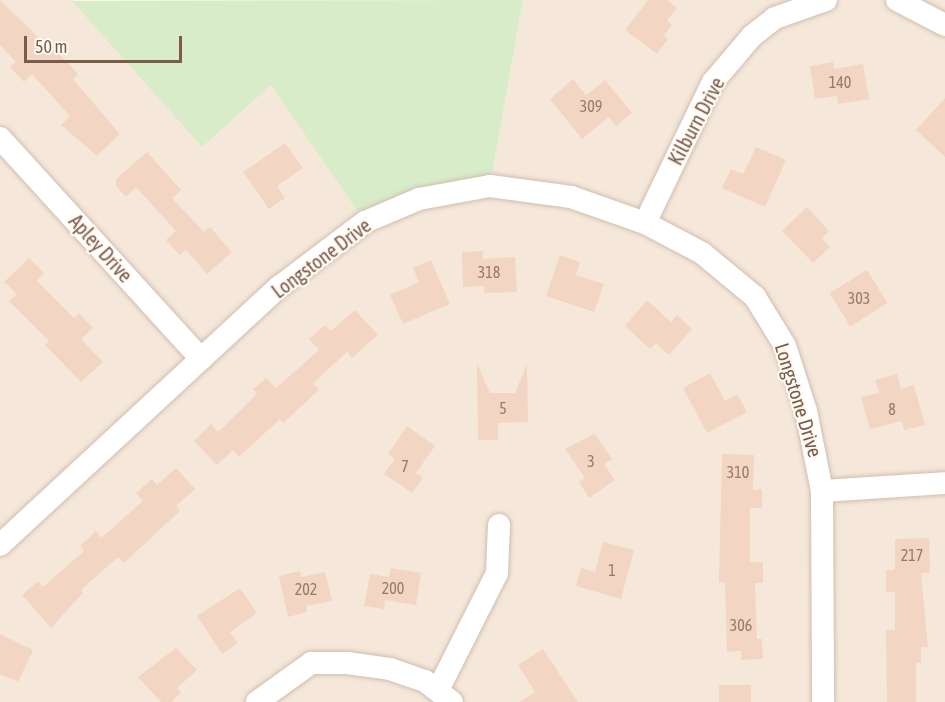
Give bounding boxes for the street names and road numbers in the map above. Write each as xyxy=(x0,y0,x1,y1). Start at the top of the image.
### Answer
street label: Kilburn Drive xyxy=(663,73,729,169)
street label: Apley Drive xyxy=(64,209,138,287)
street label: Longstone Drive xyxy=(267,213,375,303)
street label: Longstone Drive xyxy=(770,340,828,460)

